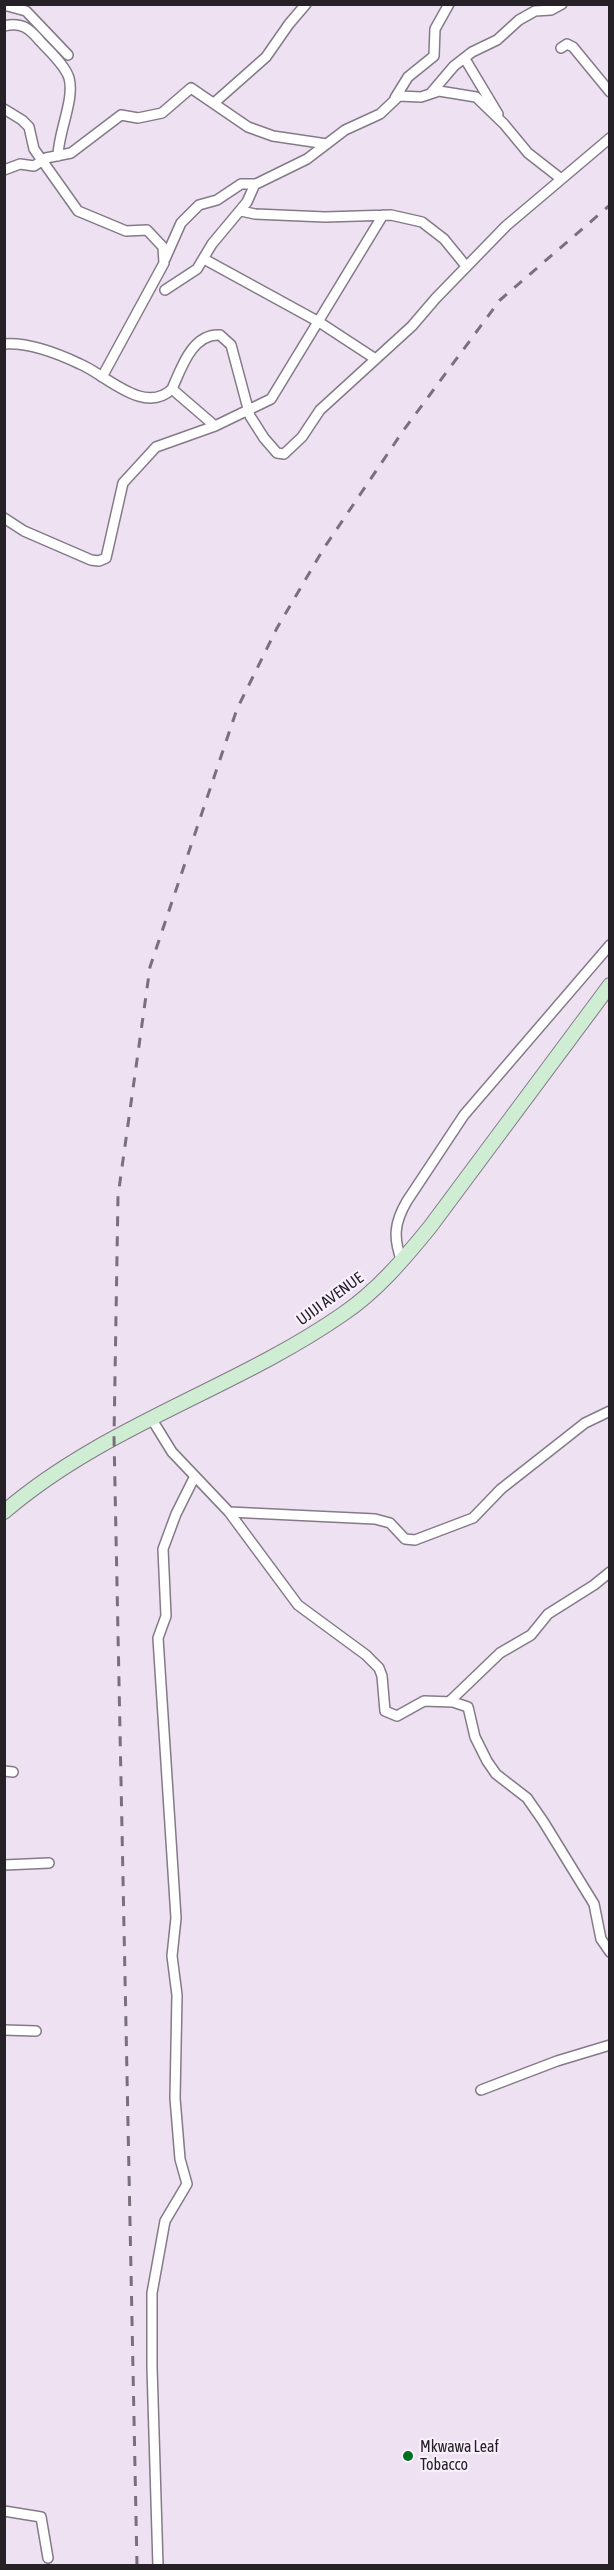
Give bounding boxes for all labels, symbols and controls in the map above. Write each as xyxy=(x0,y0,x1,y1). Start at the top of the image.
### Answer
street label: UJIJI AVENUE xyxy=(293,1268,367,1330)
place label: Mkwawa Leaf Tobacco xyxy=(420,2437,499,2475)
marker: Mkwawa Leaf Tobacco xyxy=(401,2449,415,2463)

